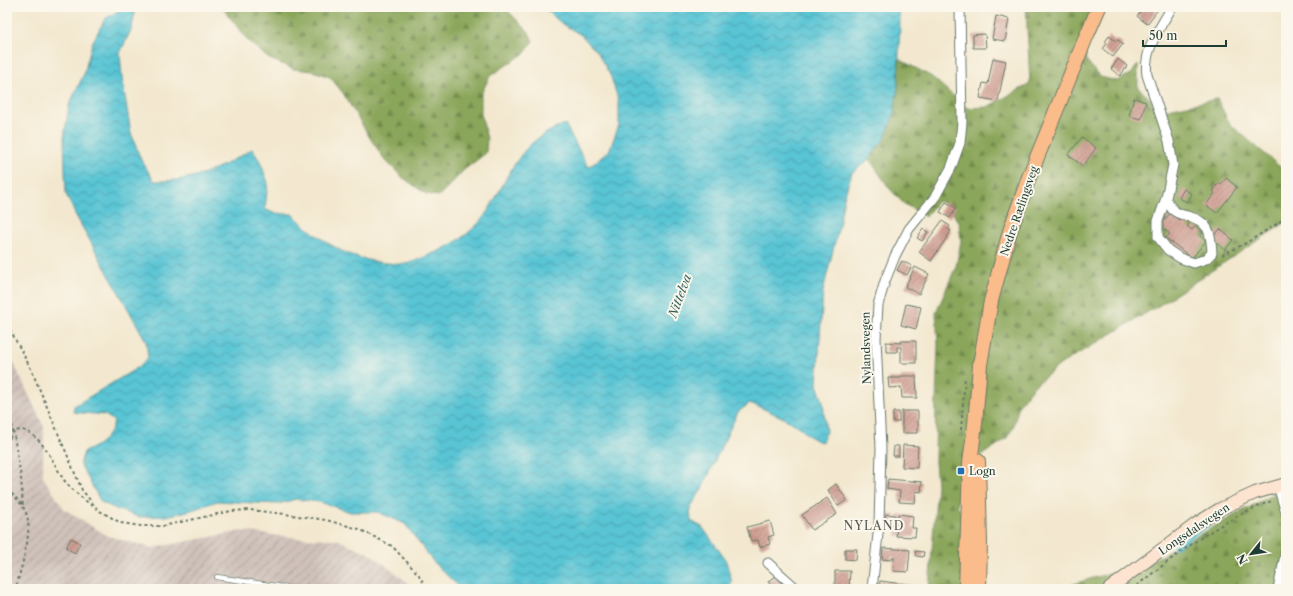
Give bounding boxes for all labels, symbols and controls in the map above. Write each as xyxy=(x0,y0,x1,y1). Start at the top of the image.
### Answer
scale bar xyxy=(1143,22,1226,48)
text: 50 m xyxy=(1149,28,1178,43)
street label: Nedre Rælingsveg xyxy=(997,164,1041,258)
water label: Nittelva xyxy=(664,272,694,321)
street label: Nylandsvegen xyxy=(858,311,874,385)
place label: Logn xyxy=(969,464,996,478)
marker: Logn xyxy=(956,466,966,476)
street label: Longsdalsvegen xyxy=(1156,500,1232,558)
district label: NYLAND xyxy=(844,518,904,533)
north arrow xyxy=(1231,534,1271,574)
text: N xyxy=(1234,551,1251,567)

